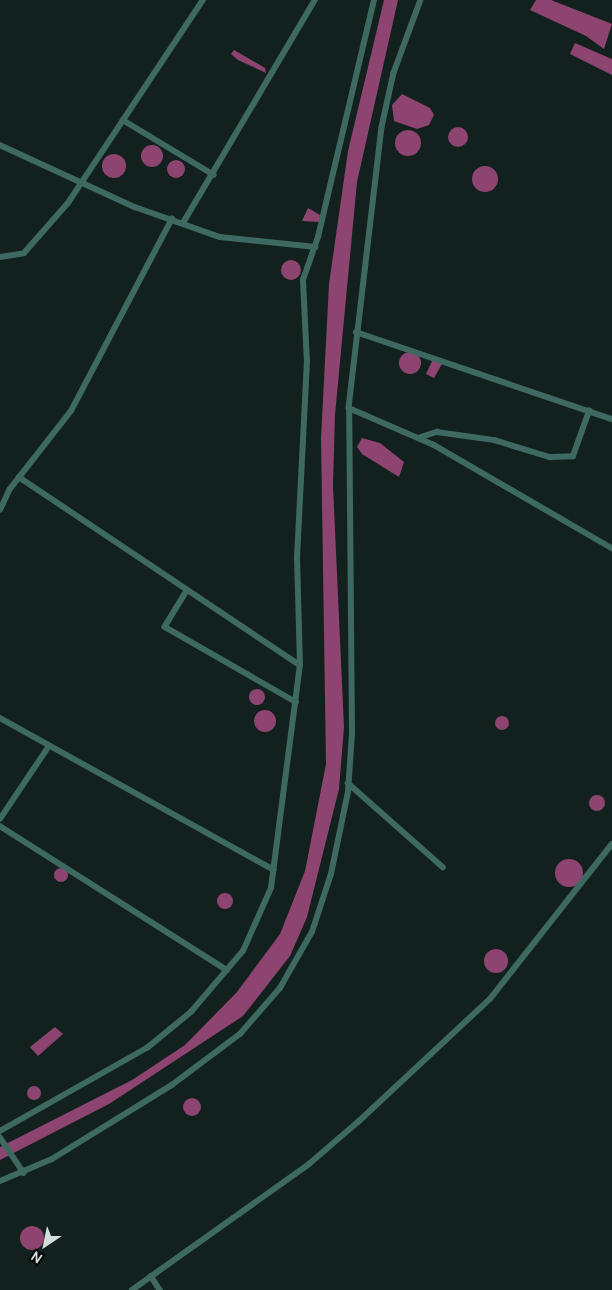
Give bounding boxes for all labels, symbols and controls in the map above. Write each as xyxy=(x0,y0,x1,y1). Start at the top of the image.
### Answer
north arrow xyxy=(20,1220,70,1270)
text: N xyxy=(27,1247,46,1268)

